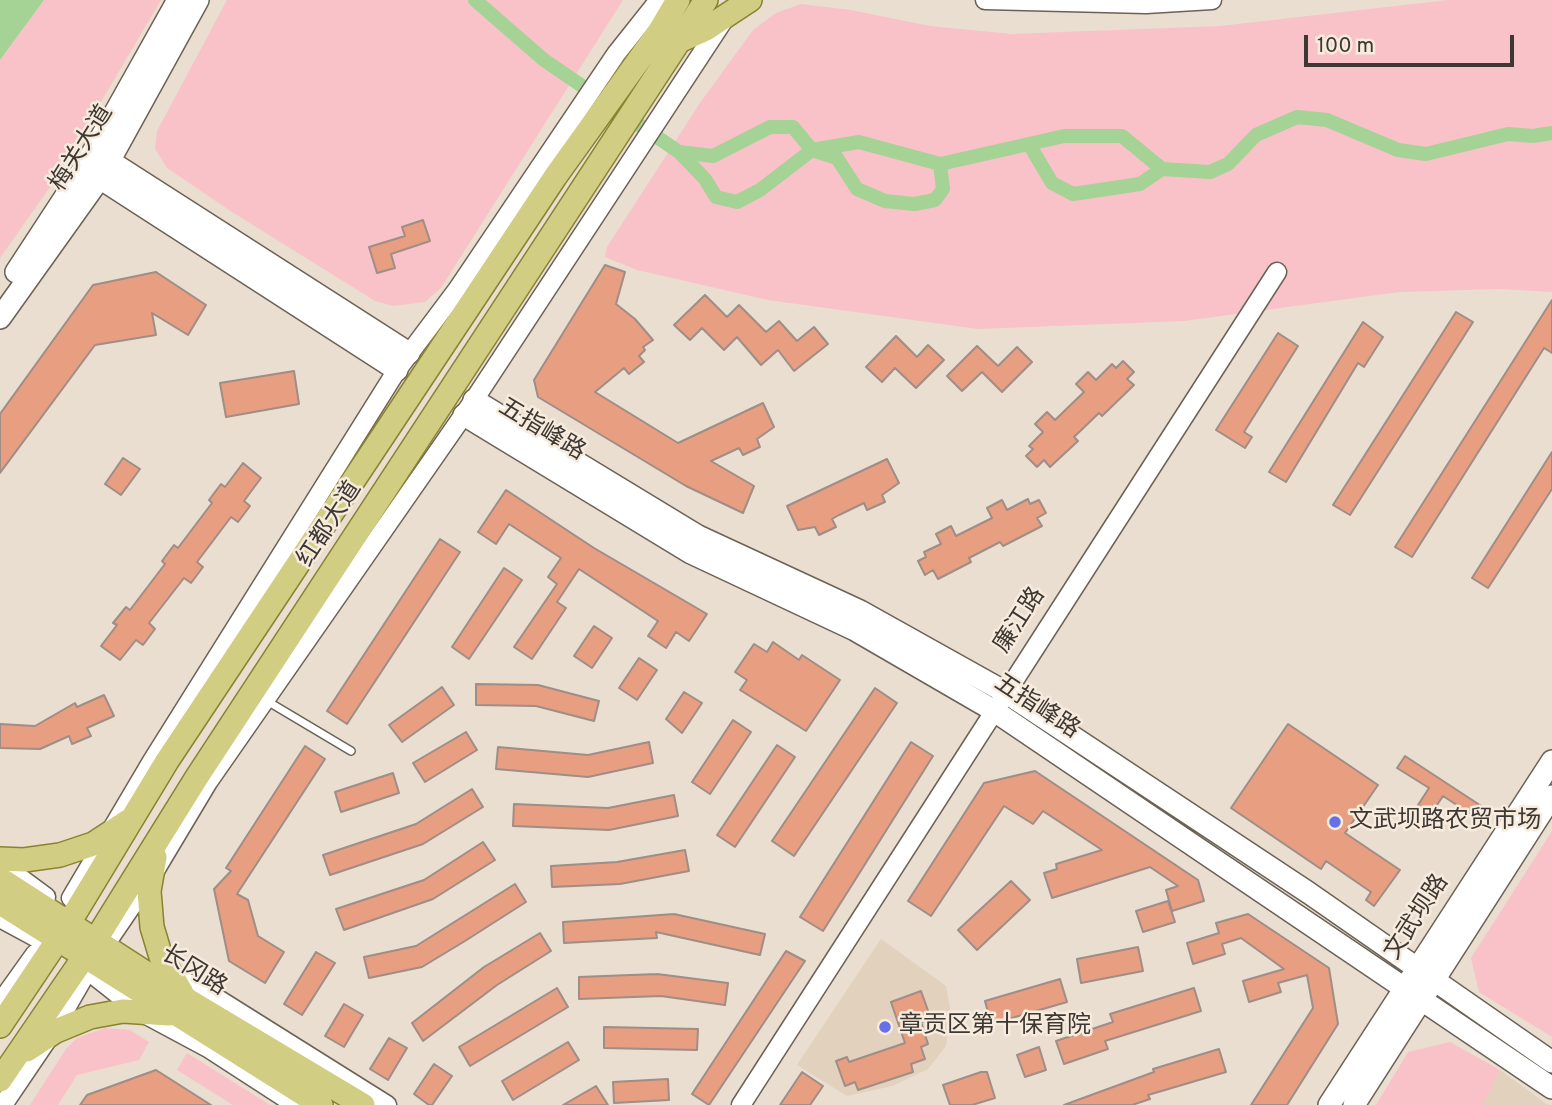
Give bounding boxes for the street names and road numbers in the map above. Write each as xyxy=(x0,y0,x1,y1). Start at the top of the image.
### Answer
street label: 梅关大道 xyxy=(45,101,121,197)
street label: 五指峰路 xyxy=(492,394,590,468)
street label: 红都大道 xyxy=(293,477,369,573)
street label: 廉江路 xyxy=(989,583,1053,659)
street label: 五指峰路 xyxy=(988,670,1084,746)
street label: 文武坝路 xyxy=(1380,870,1456,966)
street label: 长冈路 xyxy=(155,941,231,1003)

